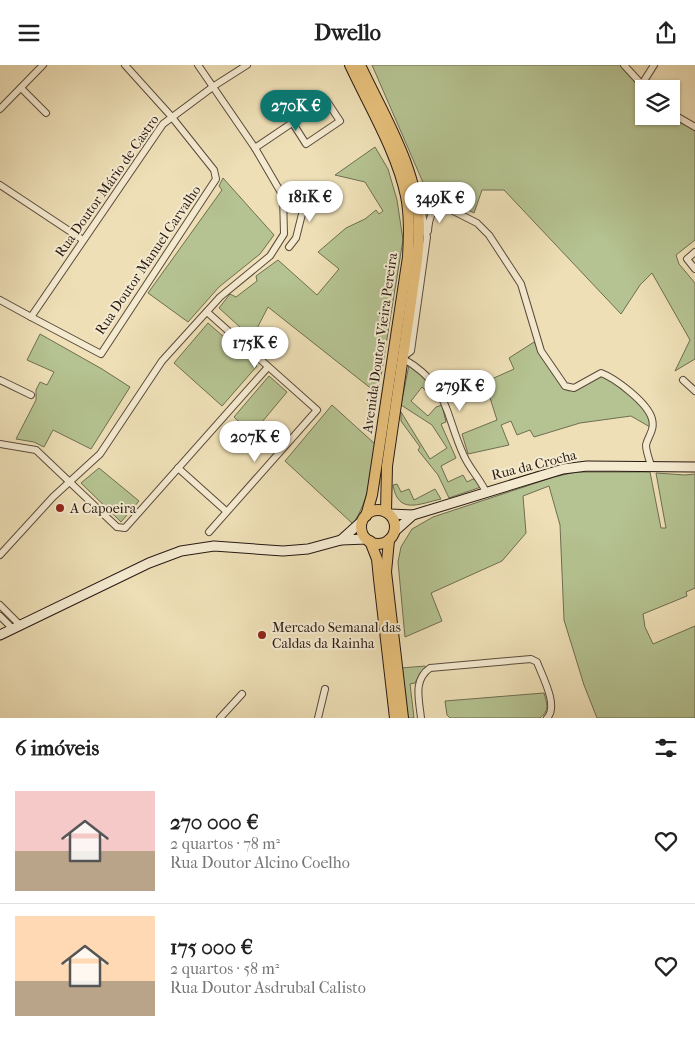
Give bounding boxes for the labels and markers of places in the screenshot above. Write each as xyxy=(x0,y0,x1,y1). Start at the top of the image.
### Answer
pin: 270K € xyxy=(255,89,337,132)
pin: 181K € xyxy=(269,181,351,223)
pin: 349K € xyxy=(399,181,481,224)
pin: 175K € xyxy=(214,327,296,369)
pin: 279K € xyxy=(419,369,501,412)
pin: 207K € xyxy=(214,421,296,463)
place label: A Capoeira xyxy=(69,500,137,517)
marker: A Capoeira xyxy=(54,502,66,514)
place label: Mercado Semanal das Caldas da Rainha xyxy=(272,619,401,652)
marker: Mercado Semanal das Caldas da Rainha xyxy=(256,629,268,641)

